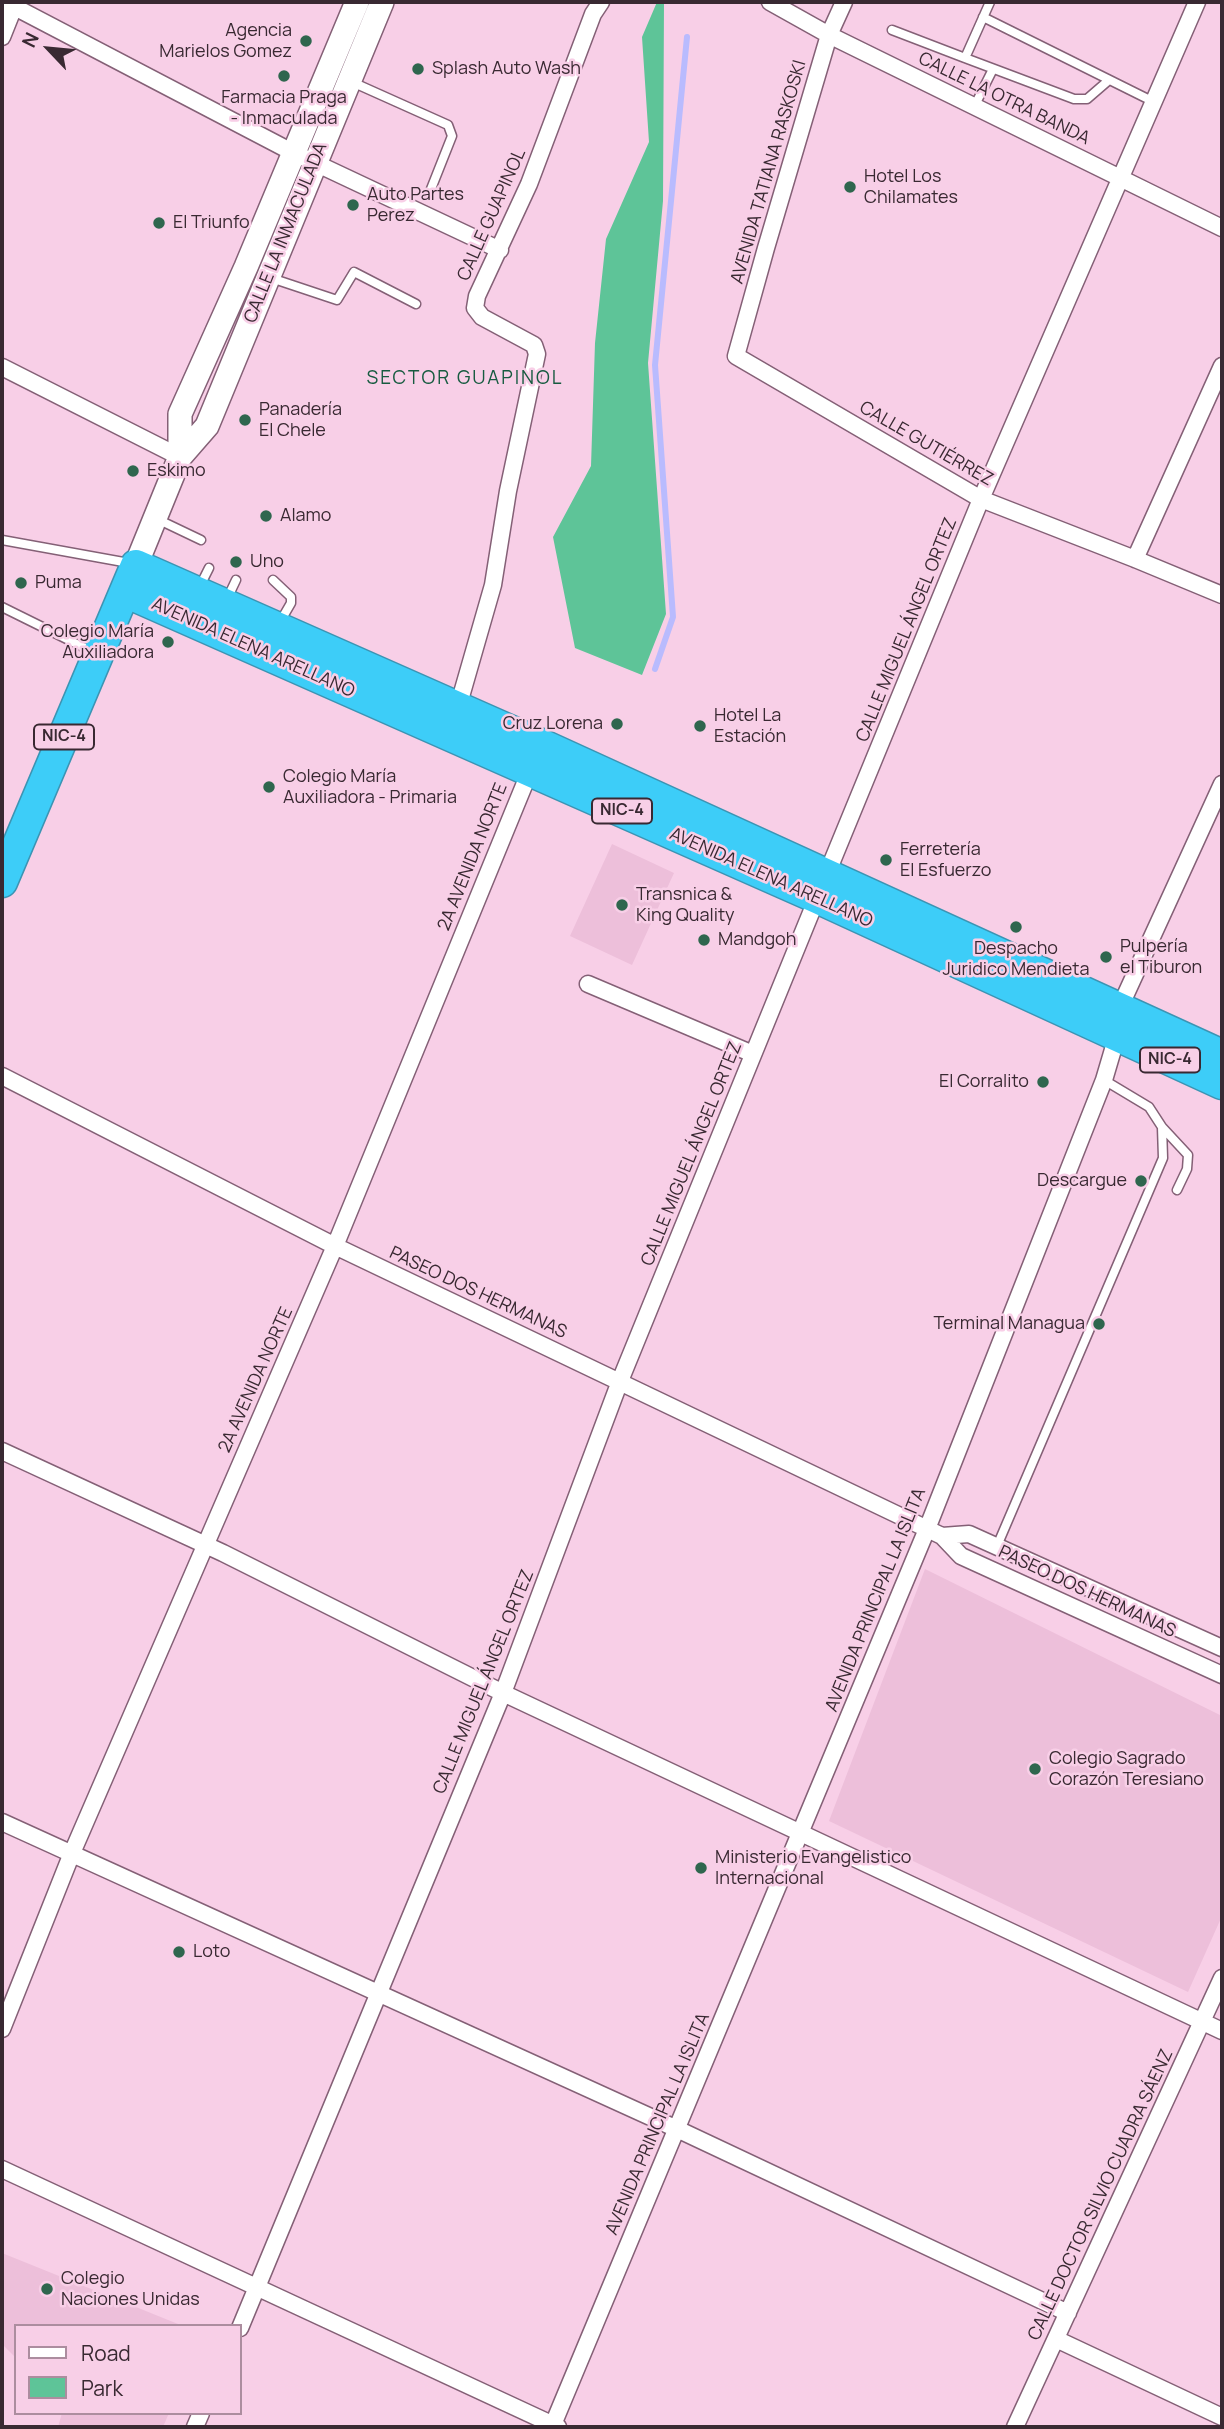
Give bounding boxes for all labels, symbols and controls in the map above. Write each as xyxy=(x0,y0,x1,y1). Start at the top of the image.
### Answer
north arrow xyxy=(14,14,84,84)
place label: Agencia Marielos Gomez xyxy=(159,20,292,62)
text: N xyxy=(15,28,45,52)
marker: Agencia Marielos Gomez xyxy=(298,33,314,49)
street label: CALLE LA OTRA BANDA xyxy=(915,48,1093,150)
place label: Splash Auto Wash xyxy=(432,58,581,80)
street label: AVENIDA TATIANA RASKOSKI xyxy=(727,58,811,286)
marker: Splash Auto Wash xyxy=(410,61,426,77)
marker: Farmacia Praga - Inmaculada xyxy=(276,68,292,84)
place label: Farmacia Praga - Inmaculada xyxy=(221,87,347,130)
street label: CALLE LA INMACULADA xyxy=(240,140,332,326)
street label: CALLE GUAPINOL xyxy=(453,146,531,284)
place label: Hotel Los Chilamates xyxy=(864,166,958,208)
marker: Hotel Los Chilamates xyxy=(842,179,858,195)
place label: Auto Partes Perez xyxy=(367,184,464,227)
marker: Auto Partes Perez xyxy=(345,197,361,213)
place label: El Triunfo xyxy=(173,212,250,234)
marker: El Triunfo xyxy=(151,215,167,231)
district label: SECTOR GUAPINOL xyxy=(368,368,562,390)
street label: CALLE GUTIÉRREZ xyxy=(855,397,997,491)
place label: Panadería El Chele xyxy=(259,399,342,442)
marker: Panadería El Chele xyxy=(237,412,253,428)
place label: Eskimo xyxy=(147,460,206,482)
marker: Eskimo xyxy=(125,463,141,479)
place label: Alamo xyxy=(280,505,331,527)
marker: Alamo xyxy=(258,508,274,524)
street label: CALLE MIGUEL ÁNGEL ORTEZ xyxy=(852,515,962,745)
place label: Uno xyxy=(250,551,284,573)
marker: Uno xyxy=(228,554,244,570)
place label: Puma xyxy=(35,572,82,594)
marker: Puma xyxy=(13,575,29,591)
street label: AVENIDA ELENA ARELLANO xyxy=(148,593,358,703)
place label: Colegio María Auxiliadora xyxy=(41,621,154,664)
marker: Colegio María Auxiliadora xyxy=(160,634,176,650)
place label: Hotel La Estación xyxy=(714,705,786,748)
place label: Cruz Lorena xyxy=(503,713,603,735)
marker: Cruz Lorena xyxy=(609,716,625,732)
marker: Hotel La Estación xyxy=(692,718,708,734)
road number: NIC-4 xyxy=(34,724,94,750)
place label: Colegio María Auxiliadora - Primaria xyxy=(283,766,457,808)
marker: Colegio María Auxiliadora - Primaria xyxy=(261,779,277,795)
street label: 2A AVENIDA NORTE xyxy=(434,780,512,934)
road number: NIC-4 xyxy=(592,798,652,824)
street label: AVENIDA ELENA ARELLANO xyxy=(666,823,876,933)
place label: Ferretería El Esfuerzo xyxy=(900,839,991,882)
marker: Ferretería El Esfuerzo xyxy=(878,852,894,868)
place label: Transnica & King Quality xyxy=(636,884,734,926)
marker: Transnica & King Quality xyxy=(614,897,630,913)
marker: Despacho Juridico Mendieta xyxy=(1008,919,1024,935)
place label: Mandgoh xyxy=(718,929,796,951)
marker: Mandgoh xyxy=(696,932,712,948)
place label: Pulpería el Tiburon xyxy=(1120,936,1202,978)
place label: Despacho Juridico Mendieta xyxy=(942,938,1090,981)
marker: Pulpería el Tiburon xyxy=(1098,949,1114,965)
street label: CALLE MIGUEL ÁNGEL ORTEZ xyxy=(637,1039,747,1269)
road number: NIC-4 xyxy=(1140,1048,1200,1072)
place label: El Corralito xyxy=(939,1071,1029,1093)
marker: El Corralito xyxy=(1035,1074,1051,1090)
place label: Descargue xyxy=(1037,1170,1127,1192)
marker: Descargue xyxy=(1133,1173,1149,1189)
street label: PASEO DOS HERMANAS xyxy=(386,1242,570,1344)
street label: 2A AVENIDA NORTE xyxy=(214,1304,298,1456)
place label: Terminal Managua xyxy=(934,1313,1085,1335)
marker: Terminal Managua xyxy=(1091,1316,1107,1332)
street label: AVENIDA PRINCIPAL LA ISLITA xyxy=(821,1485,931,1715)
street label: PASEO DOS HERMANAS xyxy=(995,1541,1179,1643)
street label: CALLE MIGUEL ÁNGEL ORTEZ xyxy=(429,1567,539,1797)
place label: Colegio Sagrado Corazón Teresiano xyxy=(1049,1748,1204,1790)
marker: Colegio Sagrado Corazón Teresiano xyxy=(1027,1761,1043,1777)
place label: Ministerio Evangelistico Internacional xyxy=(715,1847,911,1890)
marker: Ministerio Evangelistico Internacional xyxy=(693,1860,709,1876)
place label: Loto xyxy=(193,1941,230,1963)
marker: Loto xyxy=(171,1944,187,1960)
street label: AVENIDA PRINCIPAL LA ISLITA xyxy=(601,2010,715,2238)
street label: CALLE DOCTOR SILVIO CUADRA SÁENZ xyxy=(1024,2046,1178,2344)
place label: Colegio Naciones Unidas xyxy=(61,2268,200,2310)
marker: Colegio Naciones Unidas xyxy=(39,2281,55,2297)
legend xyxy=(14,2324,242,2415)
text: Road xyxy=(81,2339,131,2367)
text: Park xyxy=(81,2374,123,2402)

